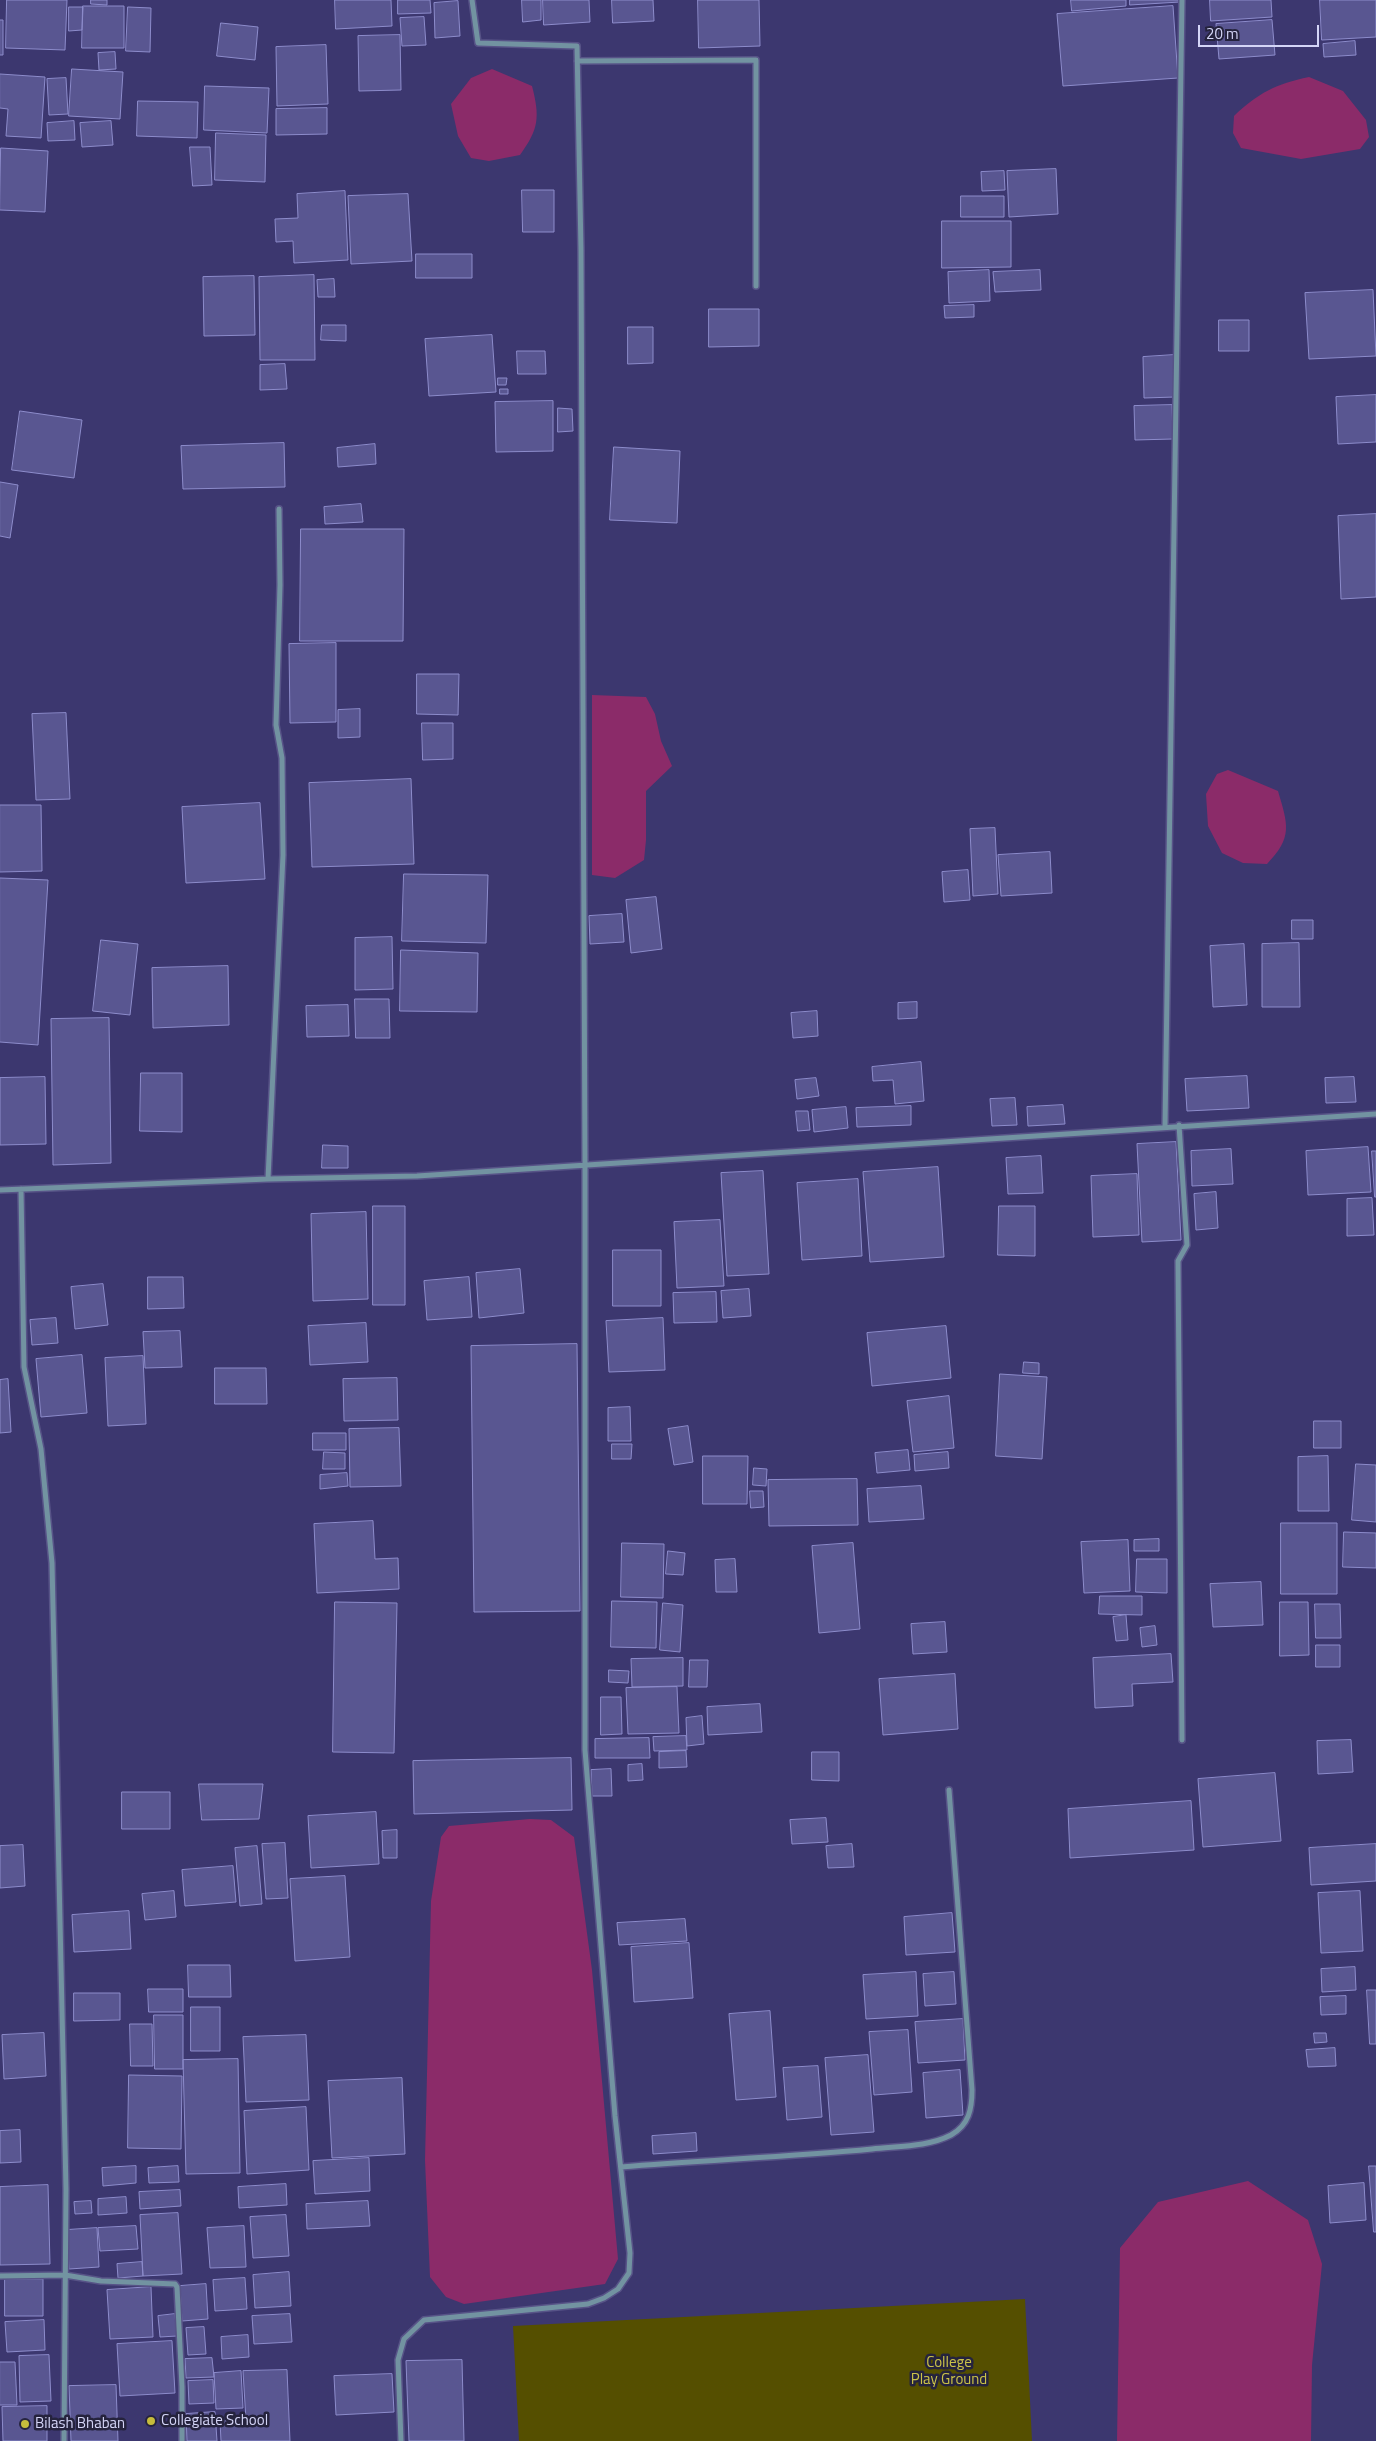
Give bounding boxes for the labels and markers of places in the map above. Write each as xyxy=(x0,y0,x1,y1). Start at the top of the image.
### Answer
place label: Collegiate School xyxy=(161,2412,268,2430)
place label: Bilash Bhaban xyxy=(35,2415,125,2433)
marker: Collegiate School xyxy=(145,2415,157,2427)
marker: Bilash Bhaban xyxy=(19,2418,31,2430)

